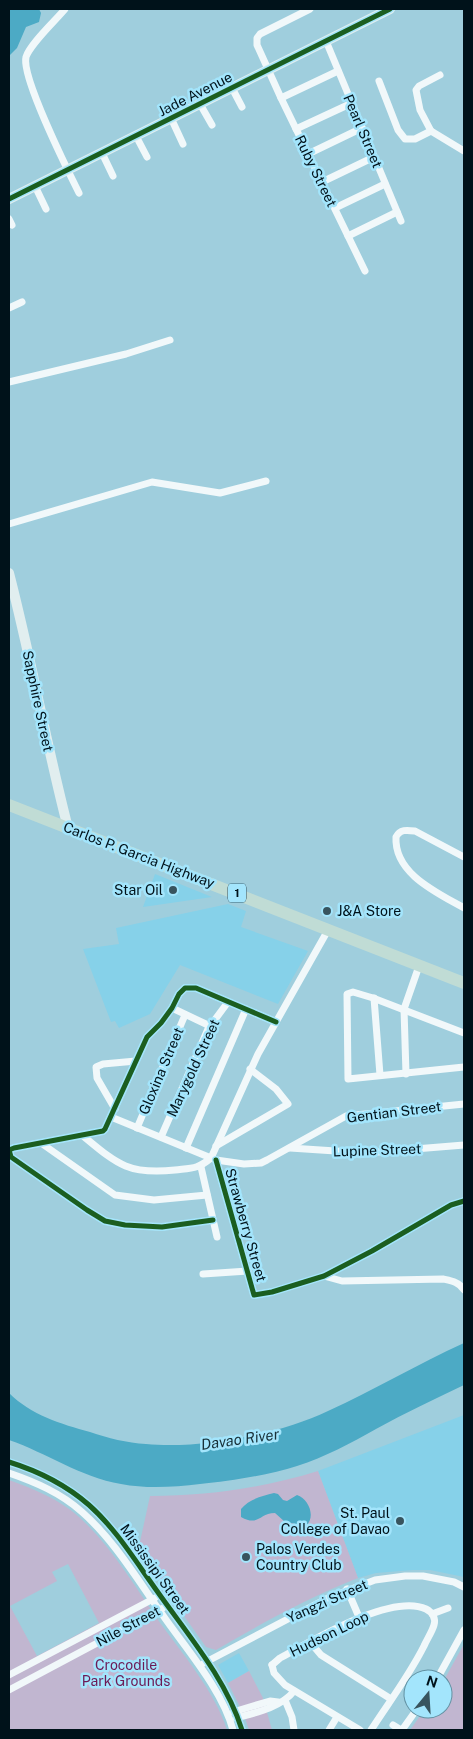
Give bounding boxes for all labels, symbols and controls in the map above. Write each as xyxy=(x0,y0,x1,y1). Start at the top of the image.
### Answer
street label: Jade Avenue xyxy=(155,68,235,119)
street label: Pearl Street xyxy=(340,92,386,170)
street label: Ruby Street xyxy=(292,133,340,209)
street label: Sapphire Street xyxy=(19,649,57,753)
street label: Carlos P. Garcia Highway xyxy=(61,819,217,891)
place label: Star Oil xyxy=(114,882,163,898)
marker: Star Oil xyxy=(167,884,179,896)
road number: 1 xyxy=(228,884,246,902)
place label: J&A Store xyxy=(337,903,401,919)
marker: J&A Store xyxy=(321,905,333,917)
street label: Marygold Street xyxy=(163,1017,223,1119)
street label: Gloxina Street xyxy=(135,1025,187,1117)
street label: Gentian Street xyxy=(346,1098,442,1126)
street label: Lupine Street xyxy=(333,1140,421,1160)
street label: Strawberry Street xyxy=(222,1166,270,1284)
water label: Davao River xyxy=(200,1425,281,1453)
place label: St. Paul College of Davao xyxy=(281,1505,390,1537)
marker: St. Paul College of Davao xyxy=(394,1515,406,1527)
street label: Mississipi Street xyxy=(117,1521,193,1617)
place label: Palos Verdes Country Club xyxy=(256,1541,342,1573)
marker: Palos Verdes Country Club xyxy=(240,1551,252,1563)
street label: Yangzi Street xyxy=(284,1576,370,1626)
street label: Nile Street xyxy=(93,1602,163,1650)
street label: Hudson Loop xyxy=(287,1608,371,1660)
park label: Crocodile Park Grounds xyxy=(82,1657,170,1689)
north arrow xyxy=(403,1669,453,1719)
text: N xyxy=(424,1672,440,1691)

